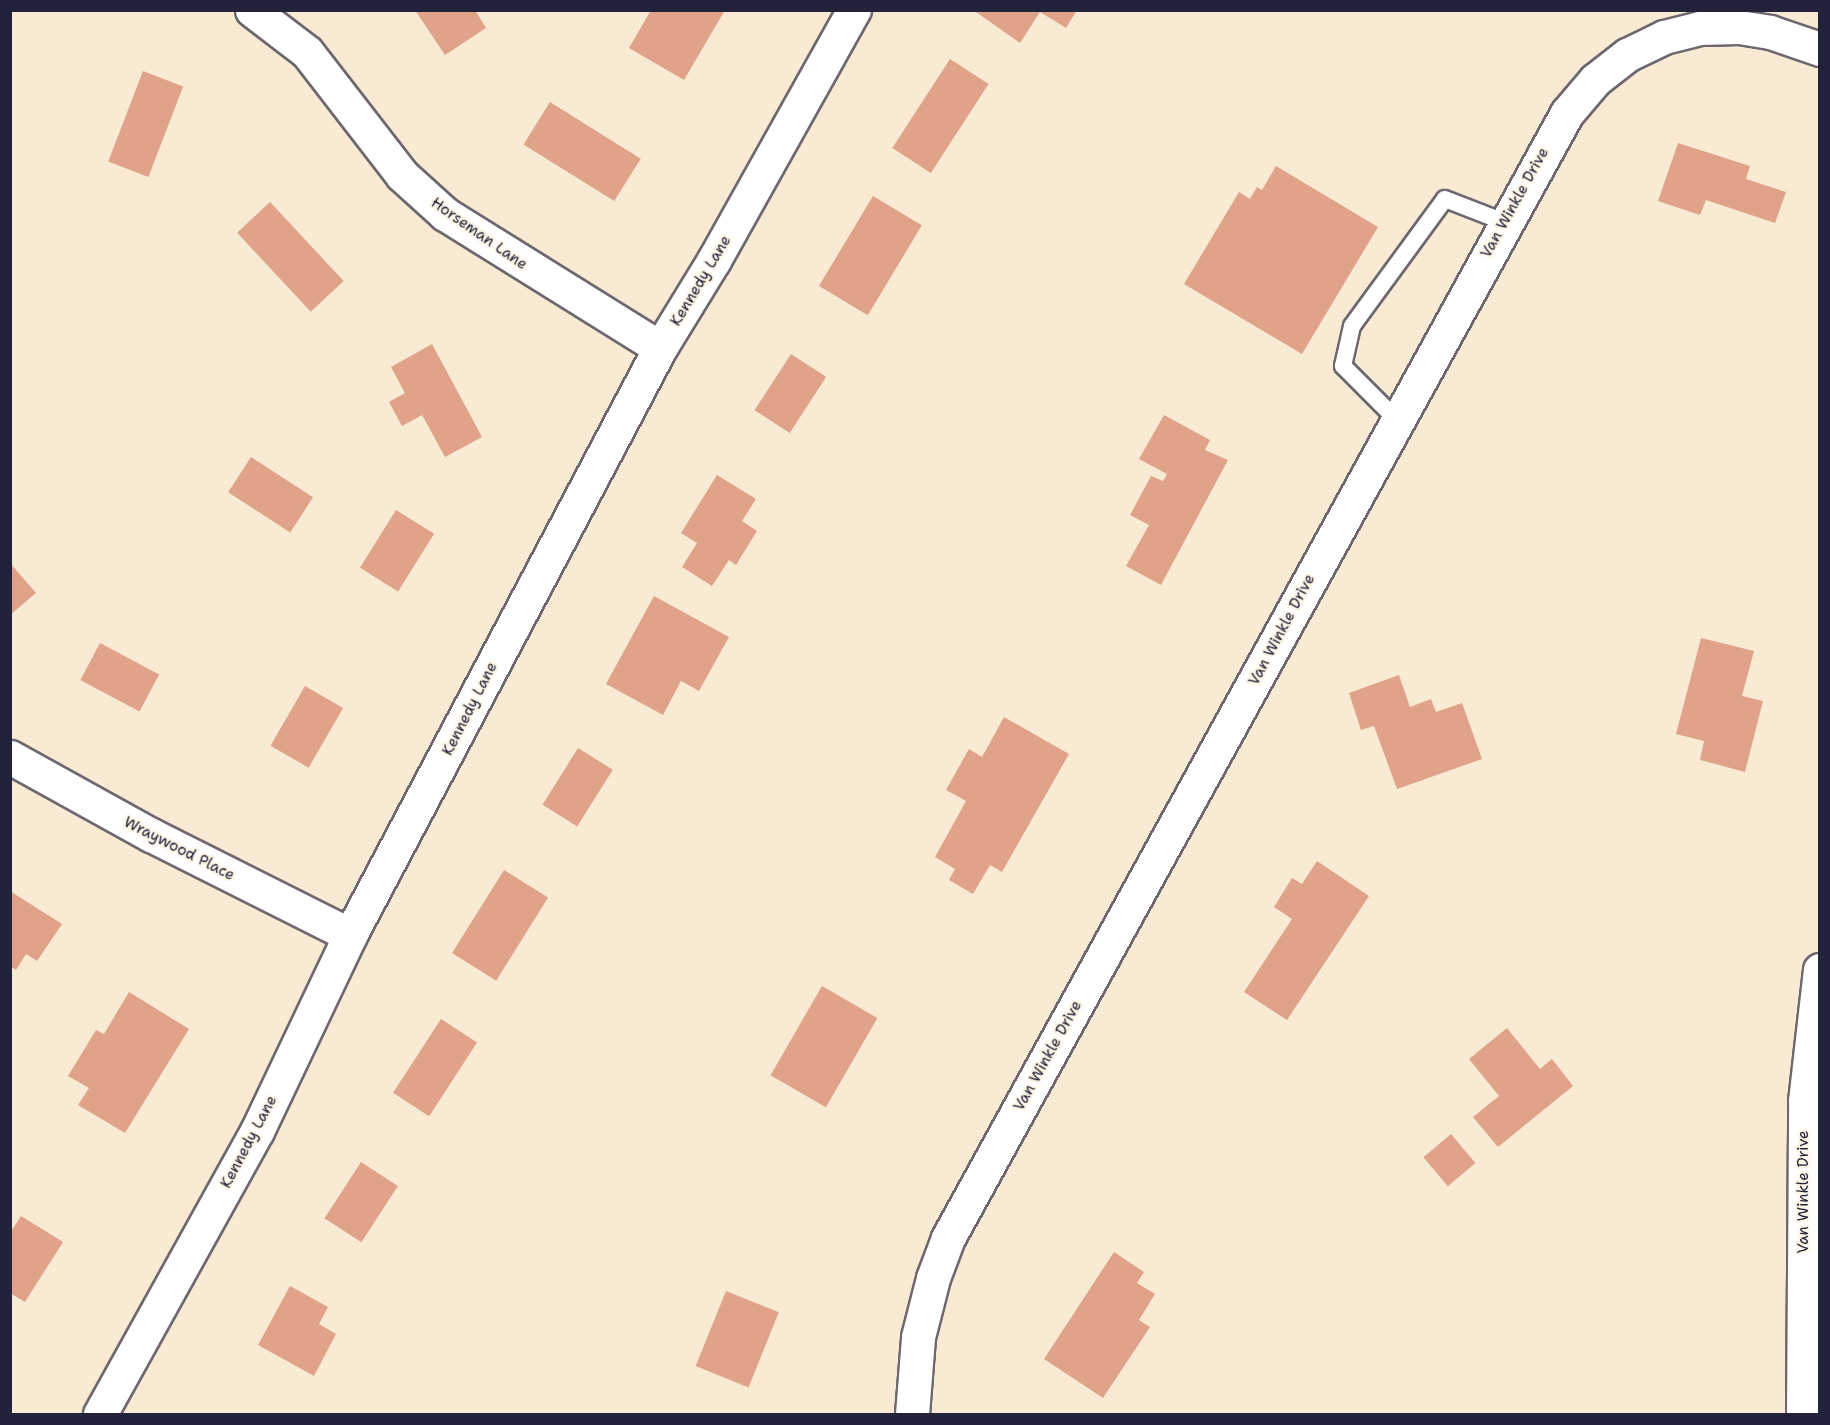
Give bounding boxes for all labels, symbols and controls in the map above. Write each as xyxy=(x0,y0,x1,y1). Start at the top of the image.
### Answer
street label: Van Winkle Drive xyxy=(1477,145,1553,261)
street label: Horseman Lane xyxy=(427,194,531,274)
street label: Kennedy Lane xyxy=(667,233,735,329)
street label: Van Winkle Drive xyxy=(1245,571,1319,689)
street label: Kennedy Lane xyxy=(439,659,501,759)
street label: Wraywood Place xyxy=(121,813,237,885)
street label: Van Winkle Drive xyxy=(1010,998,1086,1114)
street label: Kennedy Lane xyxy=(217,1093,281,1191)
street label: Van Winkle Drive xyxy=(1795,1130,1813,1254)

